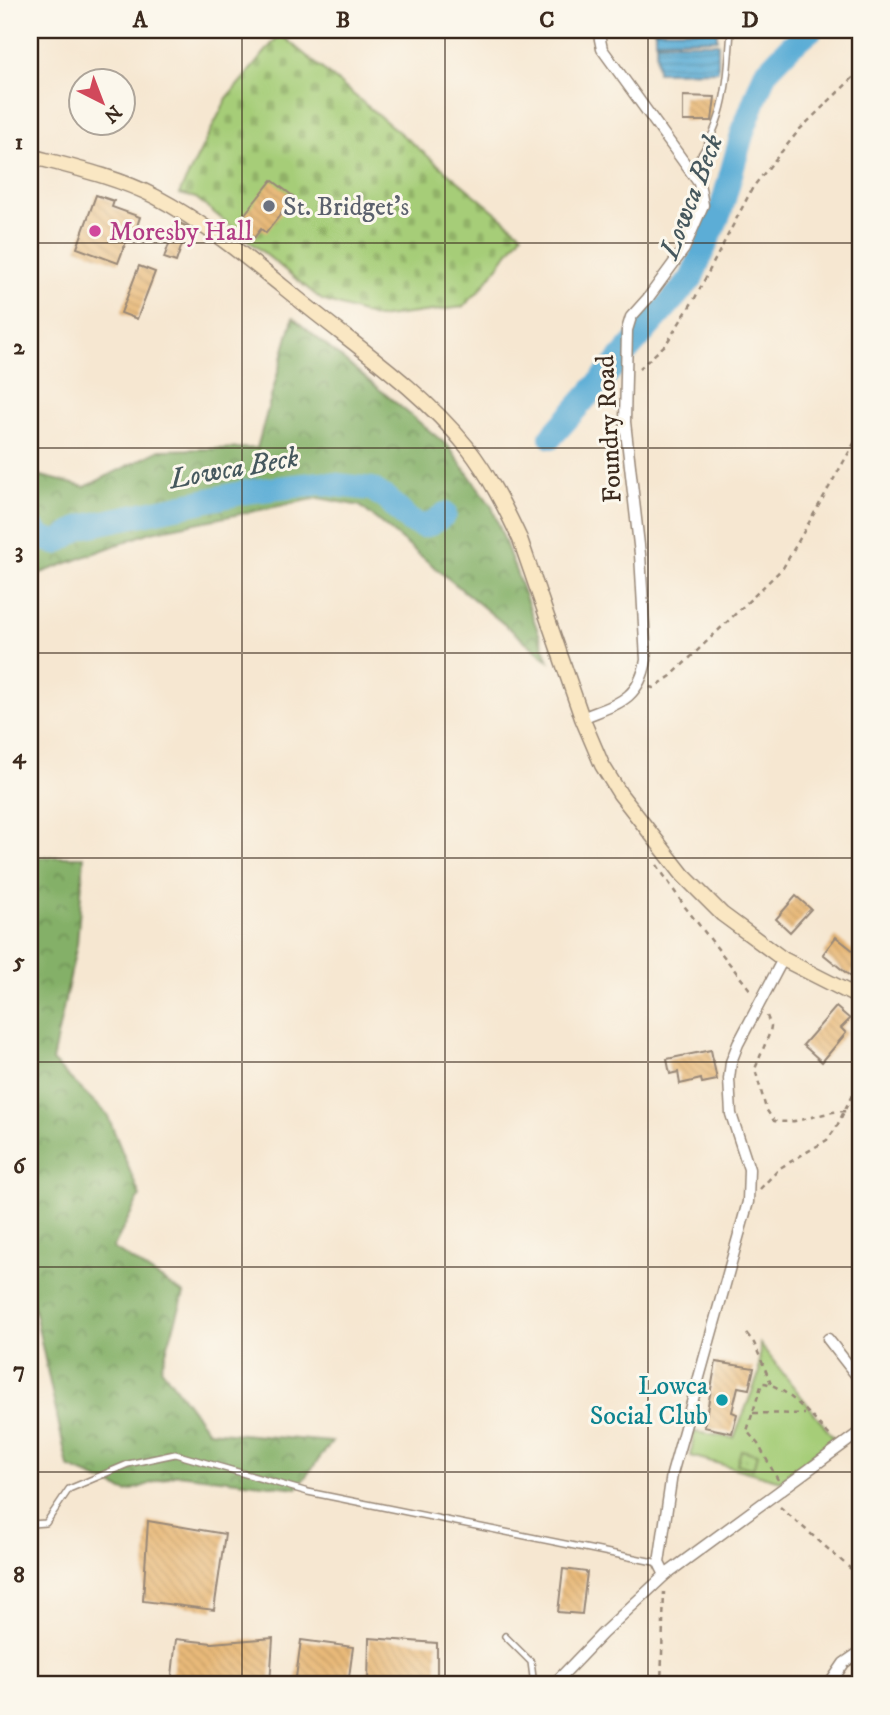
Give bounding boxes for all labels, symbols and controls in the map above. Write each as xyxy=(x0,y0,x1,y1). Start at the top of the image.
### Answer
text: A xyxy=(132,6,149,35)
text: B xyxy=(336,6,350,35)
text: C xyxy=(539,6,555,35)
text: D xyxy=(741,6,759,35)
north arrow xyxy=(66,66,136,136)
text: N xyxy=(99,100,126,128)
text: 1 xyxy=(15,128,23,157)
water label: Lowca Beck xyxy=(651,129,731,265)
place label: St. Bridget's xyxy=(283,191,409,224)
marker: St. Bridget's xyxy=(261,198,277,214)
place label: Moresby Hall xyxy=(109,216,253,249)
marker: Moresby Hall xyxy=(87,223,103,239)
text: 2 xyxy=(13,333,25,362)
street label: Foundry Road xyxy=(589,354,630,504)
water label: Lowca Beck xyxy=(165,440,302,497)
text: 3 xyxy=(15,537,23,566)
text: 4 xyxy=(12,742,27,771)
text: 5 xyxy=(12,947,25,976)
text: 6 xyxy=(13,1152,27,1181)
text: 7 xyxy=(13,1356,25,1385)
place label: Lowca Social Club xyxy=(590,1370,708,1433)
marker: Lowca Social Club xyxy=(714,1392,730,1408)
text: 8 xyxy=(13,1561,25,1590)

